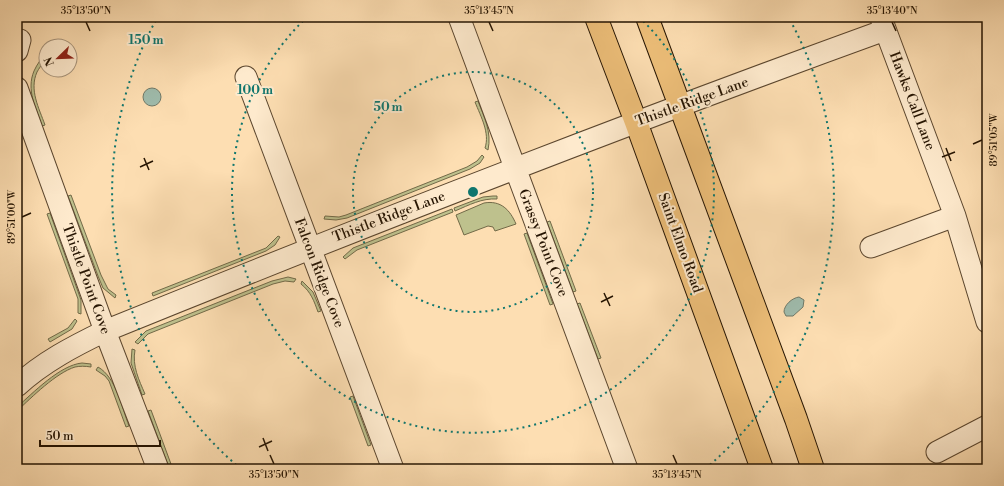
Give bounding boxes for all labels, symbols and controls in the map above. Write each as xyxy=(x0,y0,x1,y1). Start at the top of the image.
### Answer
text: 35°13'50"N xyxy=(61,5,112,17)
text: 35°13'45"N xyxy=(464,5,514,17)
text: 35°13'40"N xyxy=(867,5,918,17)
text: 150 m xyxy=(129,33,163,48)
north arrow xyxy=(38,38,78,78)
street label: Hawks Call Lane xyxy=(885,49,939,153)
text: N xyxy=(41,55,58,68)
street label: Thistle Ridge Lane xyxy=(633,73,751,131)
text: 100 m xyxy=(237,83,273,98)
text: 50 m xyxy=(373,100,403,115)
text: 89°51'05"W xyxy=(988,113,1000,167)
centre of rings xyxy=(466,185,480,199)
street label: Thistle Ridge Lane xyxy=(330,187,448,247)
street label: Grassy Point Cove xyxy=(514,187,572,299)
text: 89°51'00"W xyxy=(6,189,18,244)
street label: Saint Elmo Road xyxy=(654,190,706,296)
street label: Falcon Ridge Cove xyxy=(290,216,348,330)
street label: Thistle Point Cove xyxy=(58,221,114,337)
scale bar xyxy=(40,422,160,448)
text: 50 m xyxy=(46,429,74,444)
text: 35°13'50"N xyxy=(249,469,300,481)
text: 35°13'45"N xyxy=(652,469,702,481)

